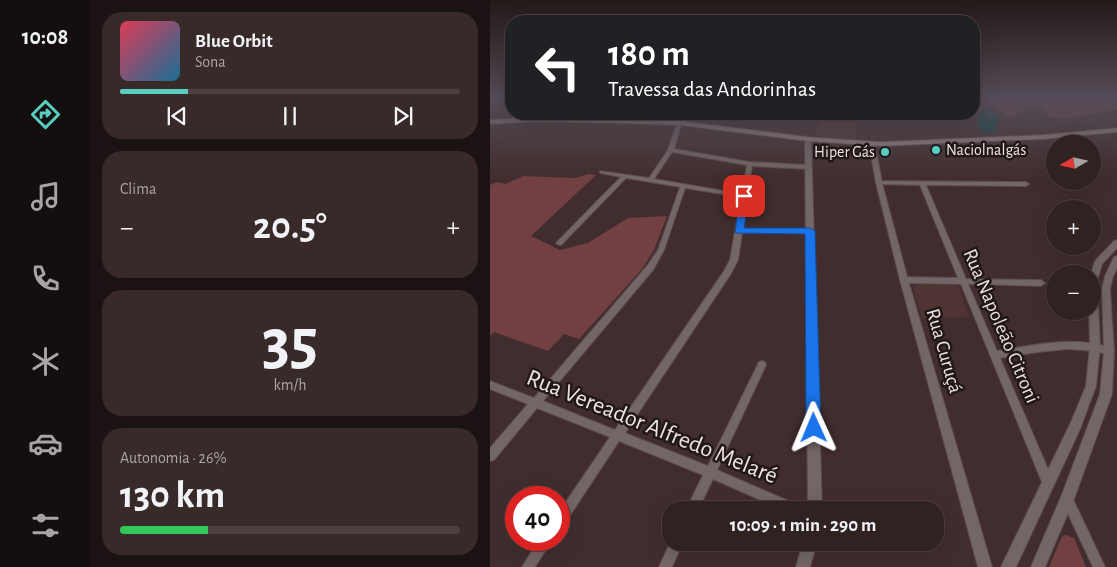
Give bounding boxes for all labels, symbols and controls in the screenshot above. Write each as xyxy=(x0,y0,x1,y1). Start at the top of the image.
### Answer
text: 10:08 xyxy=(22,26,68,48)
text: Blue Orbit xyxy=(195,32,273,51)
icon: left xyxy=(525,35,590,100)
text: 180 m xyxy=(608,37,690,72)
text: Sona xyxy=(195,54,226,70)
text: Travessa das Andorinhas xyxy=(608,78,816,100)
icon: directions xyxy=(28,97,63,132)
icon: previous xyxy=(163,102,191,130)
icon: pause xyxy=(276,102,304,130)
icon: next xyxy=(389,102,417,130)
north arrow xyxy=(1046,135,1101,190)
map controls xyxy=(1046,135,1101,320)
place label: Naciolnalgás xyxy=(946,142,1026,158)
place label: Hiper Gás xyxy=(814,144,875,160)
marker: Naciolnalgás xyxy=(930,144,942,156)
marker: Hiper Gás xyxy=(879,146,891,158)
pin xyxy=(723,175,765,217)
icon: music xyxy=(28,179,63,214)
text: Clima xyxy=(120,181,156,197)
icon: arrive xyxy=(730,182,758,210)
button: + xyxy=(1046,200,1101,255)
text: 20.5° xyxy=(253,208,327,246)
text: − xyxy=(120,214,133,242)
text: + xyxy=(447,214,460,242)
street label: Rua Napoleão Citroni xyxy=(960,246,1042,406)
icon: phone xyxy=(28,261,63,296)
button: − xyxy=(1046,265,1101,320)
street label: Rua Curuçá xyxy=(922,306,966,396)
text: 35 xyxy=(262,311,318,376)
icon: climate xyxy=(28,344,63,379)
street label: Rua Vereador Alfredo Melaré xyxy=(523,366,781,488)
text: km/h xyxy=(273,377,307,393)
position arrow xyxy=(787,401,839,453)
icon: car xyxy=(28,426,63,461)
text: Autonomia · 26% xyxy=(120,450,227,466)
text: 130 km xyxy=(120,477,225,515)
speed limit sign: 40 xyxy=(505,486,570,551)
icon: filters xyxy=(28,508,63,543)
text: 10:09 · 1 min · 290 m xyxy=(730,516,876,535)

